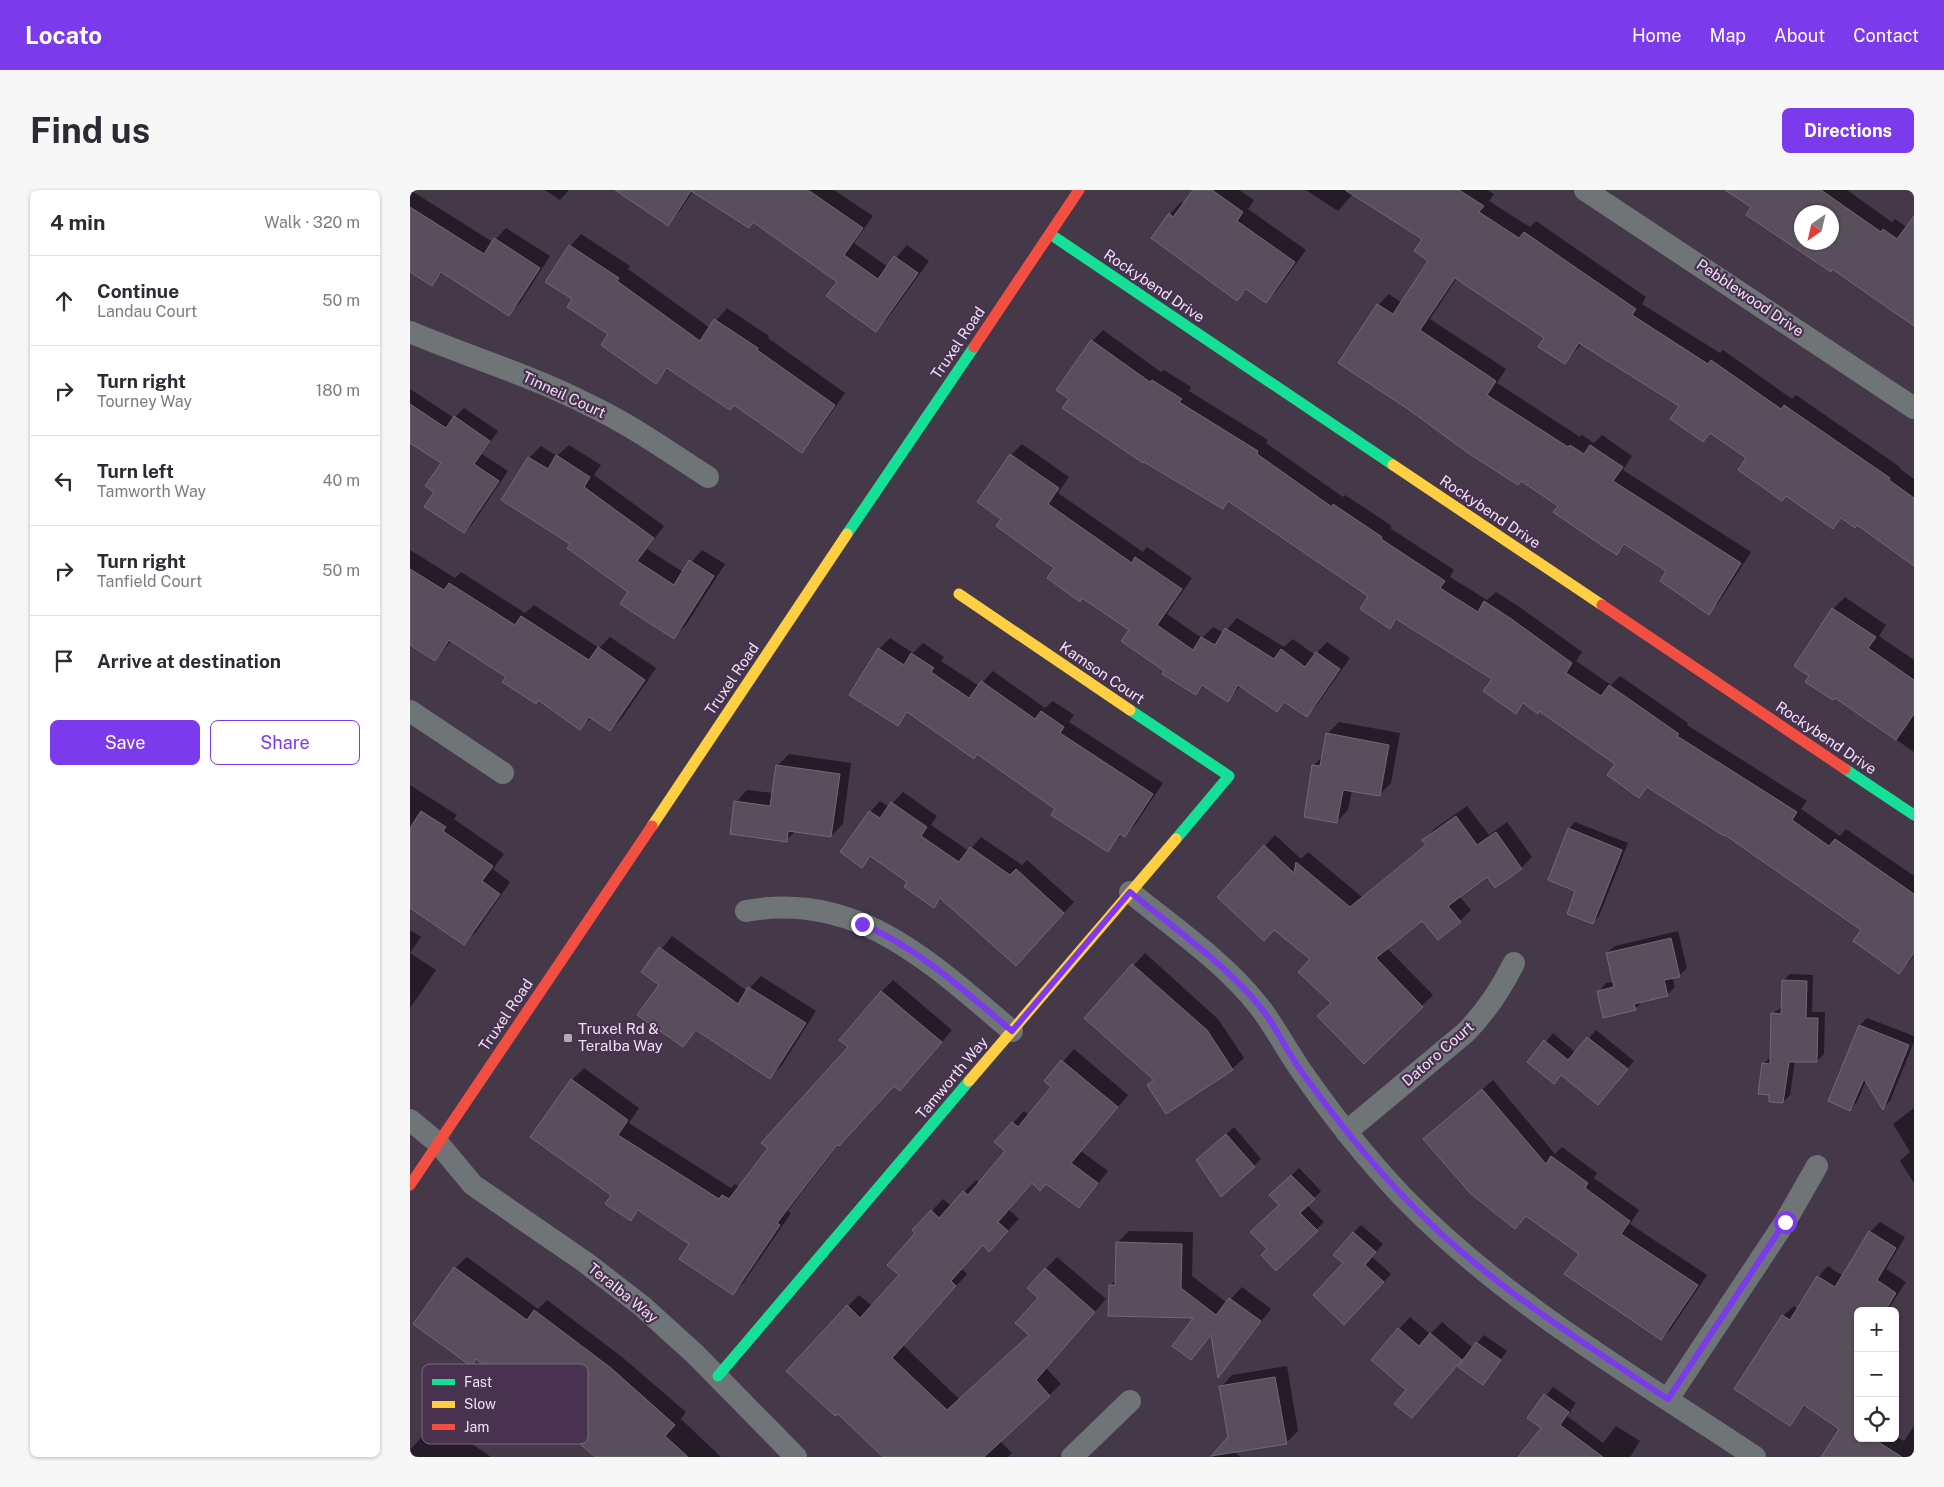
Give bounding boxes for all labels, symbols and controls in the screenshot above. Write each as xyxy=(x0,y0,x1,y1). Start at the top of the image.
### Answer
text: Locato xyxy=(25,21,102,49)
text: Home xyxy=(1632,25,1682,46)
text: Map xyxy=(1710,25,1746,46)
text: About xyxy=(1774,25,1825,46)
text: Contact xyxy=(1853,25,1919,46)
button: Directions xyxy=(1782,108,1914,153)
text: Find us xyxy=(30,110,150,151)
north arrow xyxy=(1794,205,1839,250)
text: 4 min xyxy=(50,210,105,235)
text: Walk · 320 m xyxy=(264,213,360,232)
street label: Rockybend Drive xyxy=(1101,246,1208,326)
street label: Pebblewood Drive xyxy=(1694,255,1807,340)
text: Continue xyxy=(97,280,179,302)
icon: ahead xyxy=(50,287,78,315)
text: 50 m xyxy=(322,291,360,310)
text: Landau Court xyxy=(97,302,197,321)
street label: Truxel Road xyxy=(927,303,988,382)
street label: Tinneil Court xyxy=(520,368,609,421)
text: Turn right xyxy=(97,370,186,392)
icon: right xyxy=(50,377,78,405)
text: 180 m xyxy=(316,381,360,400)
text: Tourney Way xyxy=(97,392,192,411)
text: Turn left xyxy=(97,460,174,482)
icon: left xyxy=(50,467,78,495)
text: 40 m xyxy=(322,471,360,490)
street label: Rockybend Drive xyxy=(1437,472,1544,552)
text: Tamworth Way xyxy=(97,482,206,501)
text: Turn right xyxy=(97,550,186,572)
icon: right xyxy=(50,557,78,585)
text: 50 m xyxy=(322,561,360,580)
text: Tanfield Court xyxy=(97,572,202,591)
street label: Kamson Court xyxy=(1057,638,1148,707)
street label: Truxel Road xyxy=(701,639,762,718)
icon: arrive xyxy=(50,647,78,675)
text: Arrive at destination xyxy=(97,650,281,672)
street label: Rockybend Drive xyxy=(1773,698,1880,778)
button: Save xyxy=(50,720,200,765)
button: Share xyxy=(210,720,360,765)
route end xyxy=(851,913,874,936)
street label: Truxel Road xyxy=(475,975,536,1054)
street label: Datoro Court xyxy=(1398,1018,1477,1089)
place label: Truxel Rd & Teralba Way xyxy=(578,1020,663,1054)
marker: Truxel Rd & Teralba Way xyxy=(562,1032,574,1044)
street label: Tamworth Way xyxy=(912,1033,991,1122)
route start xyxy=(1774,1211,1797,1234)
street label: Teralba Way xyxy=(585,1259,662,1326)
map controls xyxy=(1854,1307,1899,1442)
button: + xyxy=(1854,1307,1899,1352)
button: − xyxy=(1854,1352,1899,1397)
legend xyxy=(422,1364,588,1444)
text: Fast xyxy=(464,1374,492,1390)
text: Slow xyxy=(464,1396,496,1412)
button: locate xyxy=(1854,1397,1899,1442)
text: Jam xyxy=(464,1419,489,1435)

